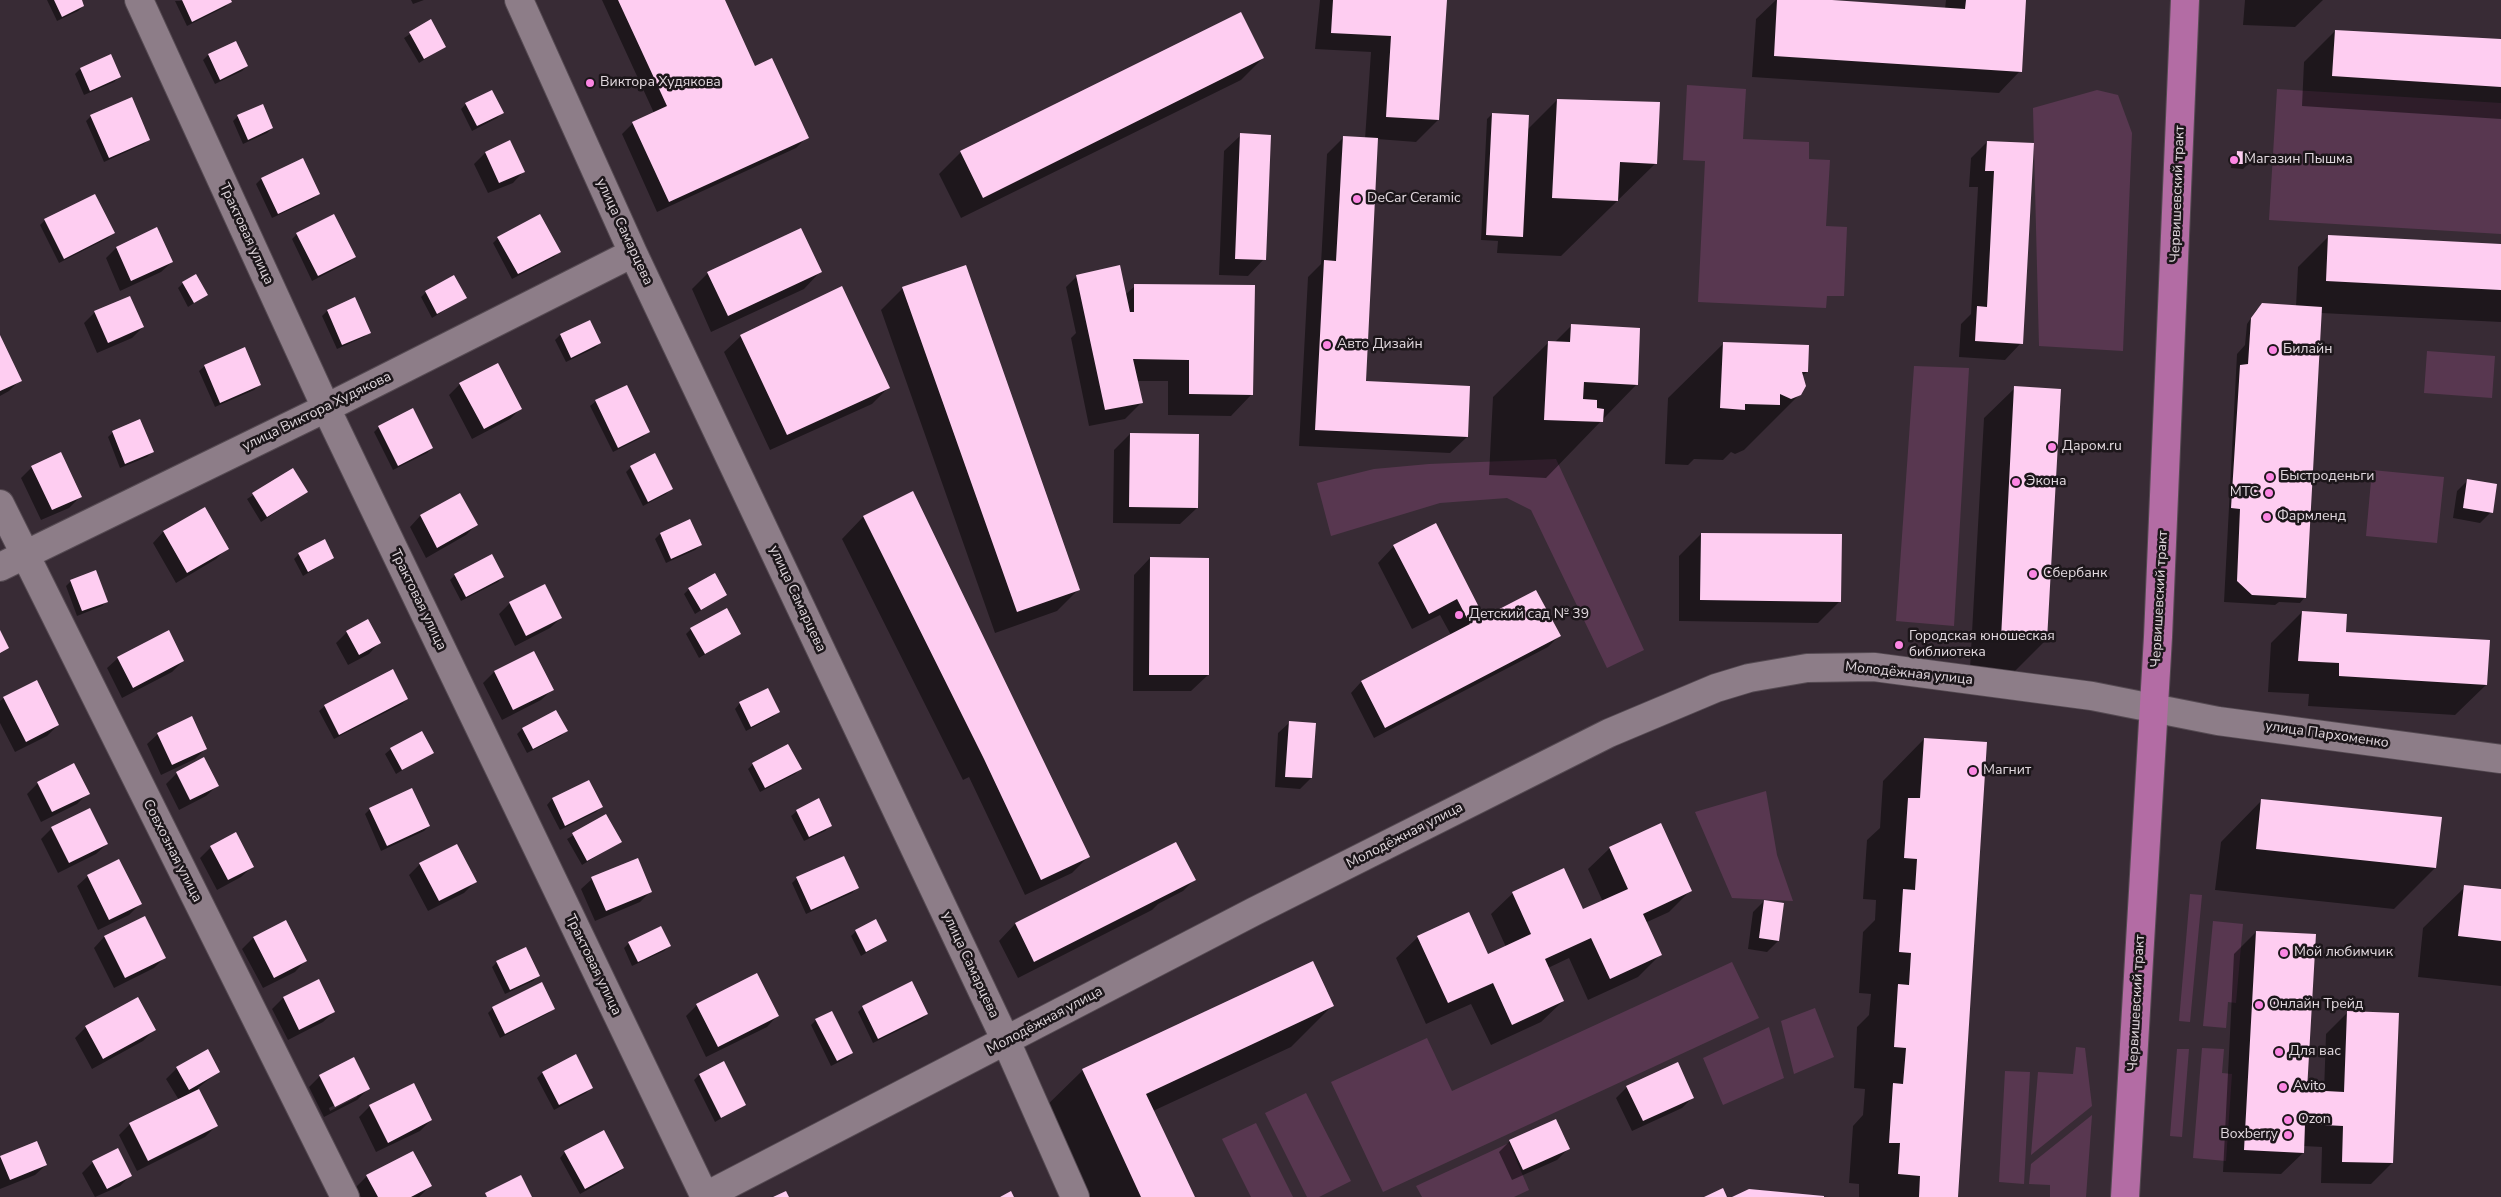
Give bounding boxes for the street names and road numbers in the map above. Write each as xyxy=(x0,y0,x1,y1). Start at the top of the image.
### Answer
street label: Червишевский тракт xyxy=(2167,125,2189,263)
street label: улица Самарцева xyxy=(592,176,656,288)
street label: Трактовая улица xyxy=(215,181,277,287)
street label: улица Виктора Худякова xyxy=(240,369,394,455)
street label: Червишевский тракт xyxy=(2148,530,2172,668)
street label: улица Самарцева xyxy=(765,543,829,655)
street label: Трактовая улица xyxy=(386,547,450,653)
street label: Молодёжная улица xyxy=(1844,659,1974,689)
street label: улица Пархоменко xyxy=(2264,718,2390,752)
street label: Совхозная улица xyxy=(139,797,205,905)
street label: Молодёжная улица xyxy=(1344,799,1466,873)
street label: улица Самарцева xyxy=(938,909,1002,1021)
street label: Трактовая улица xyxy=(561,912,625,1018)
street label: Червишевский тракт xyxy=(2125,934,2149,1072)
street label: Молодёжная улица xyxy=(984,983,1106,1059)

